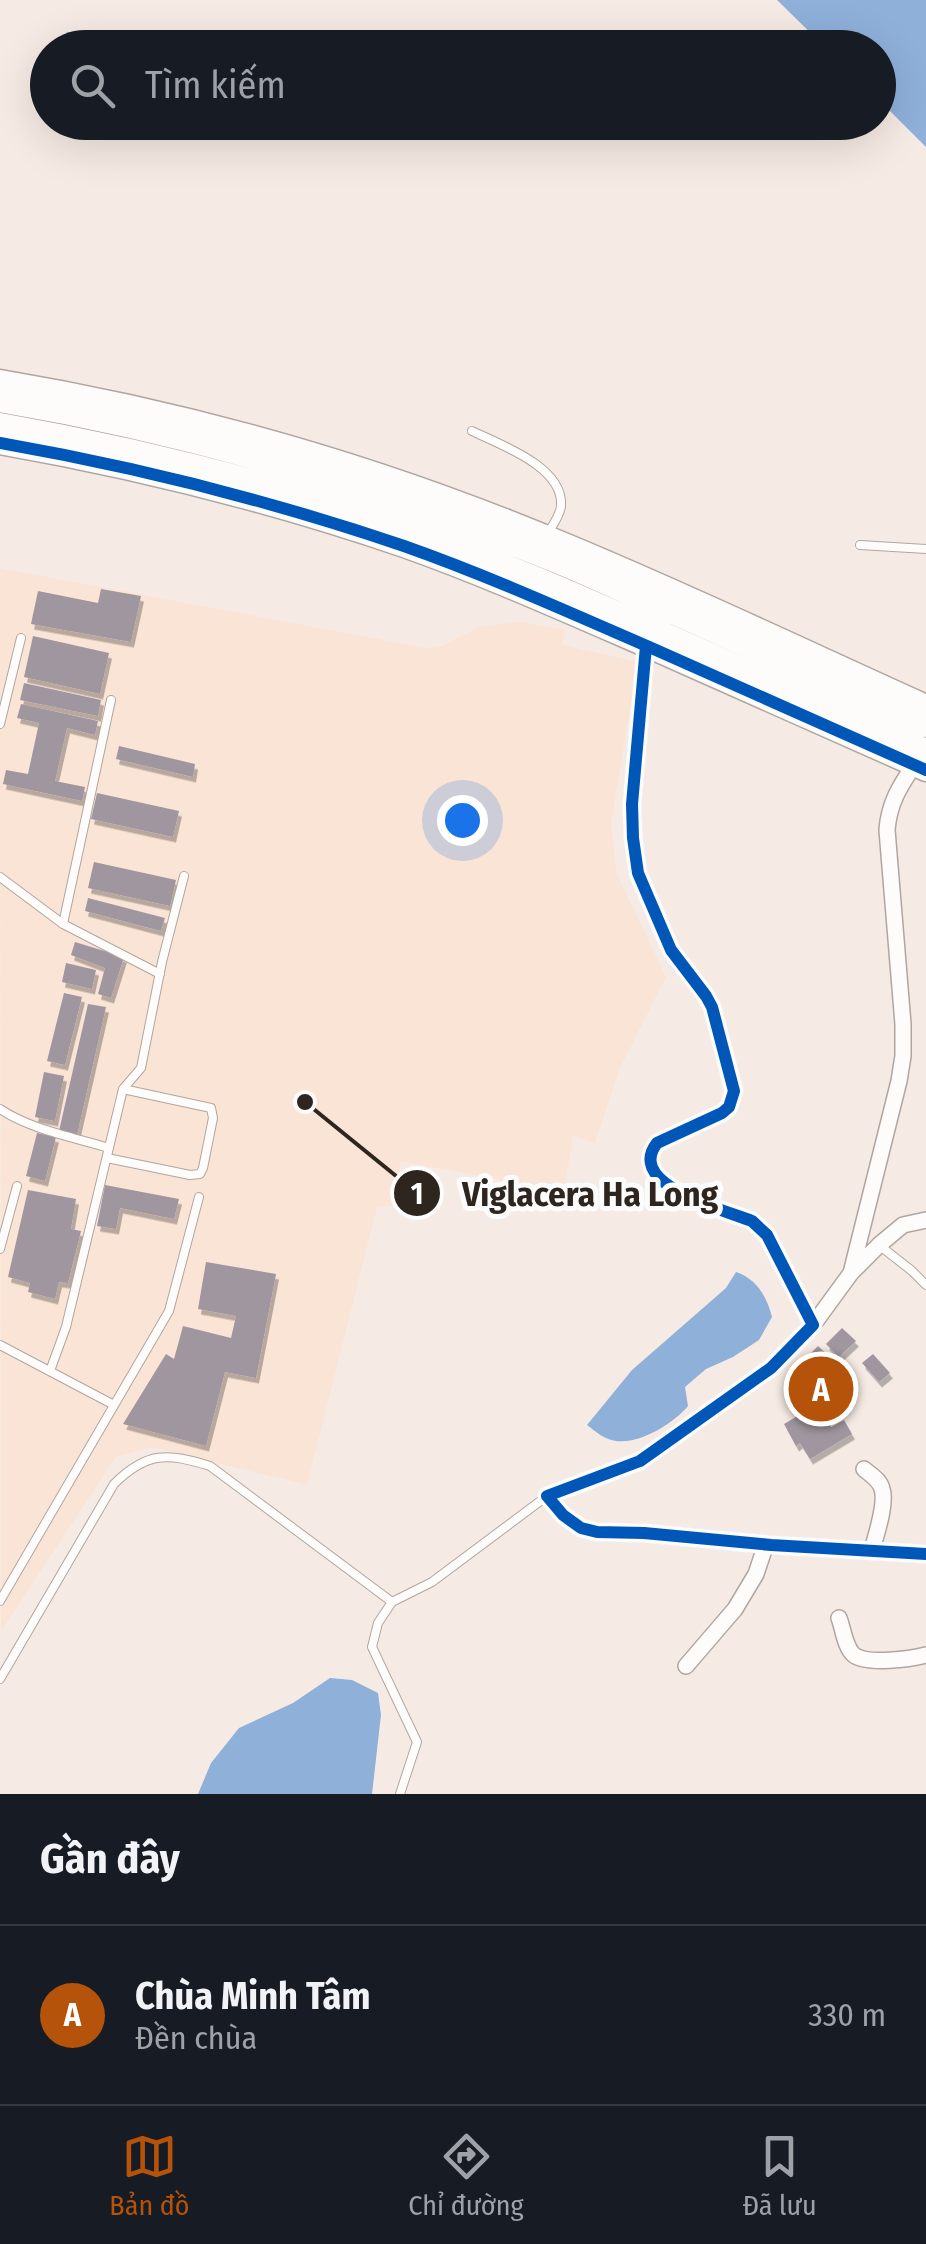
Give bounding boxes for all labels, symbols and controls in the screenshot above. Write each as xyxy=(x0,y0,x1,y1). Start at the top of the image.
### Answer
search box xyxy=(30,30,896,140)
icon: search xyxy=(65,58,120,113)
text: Tìm kiếm xyxy=(145,62,286,108)
your location xyxy=(437,795,488,846)
callout: Viglacera Ha Long xyxy=(392,1161,738,1226)
text: Viglacera Ha Long xyxy=(461,1173,719,1215)
text: 1 xyxy=(411,1176,423,1212)
pin: A xyxy=(788,1352,854,1426)
text: Gần đây xyxy=(40,1834,180,1884)
text: Chùa Minh Tâm xyxy=(135,1973,371,2019)
text: A xyxy=(64,1996,81,2034)
text: 330 m xyxy=(808,1996,886,2034)
text: Đền chùa xyxy=(135,2019,257,2057)
tab: Bản đồ xyxy=(109,2129,190,2222)
tab: Chỉ đường xyxy=(408,2129,524,2222)
tab: Đã lưu xyxy=(742,2129,817,2222)

